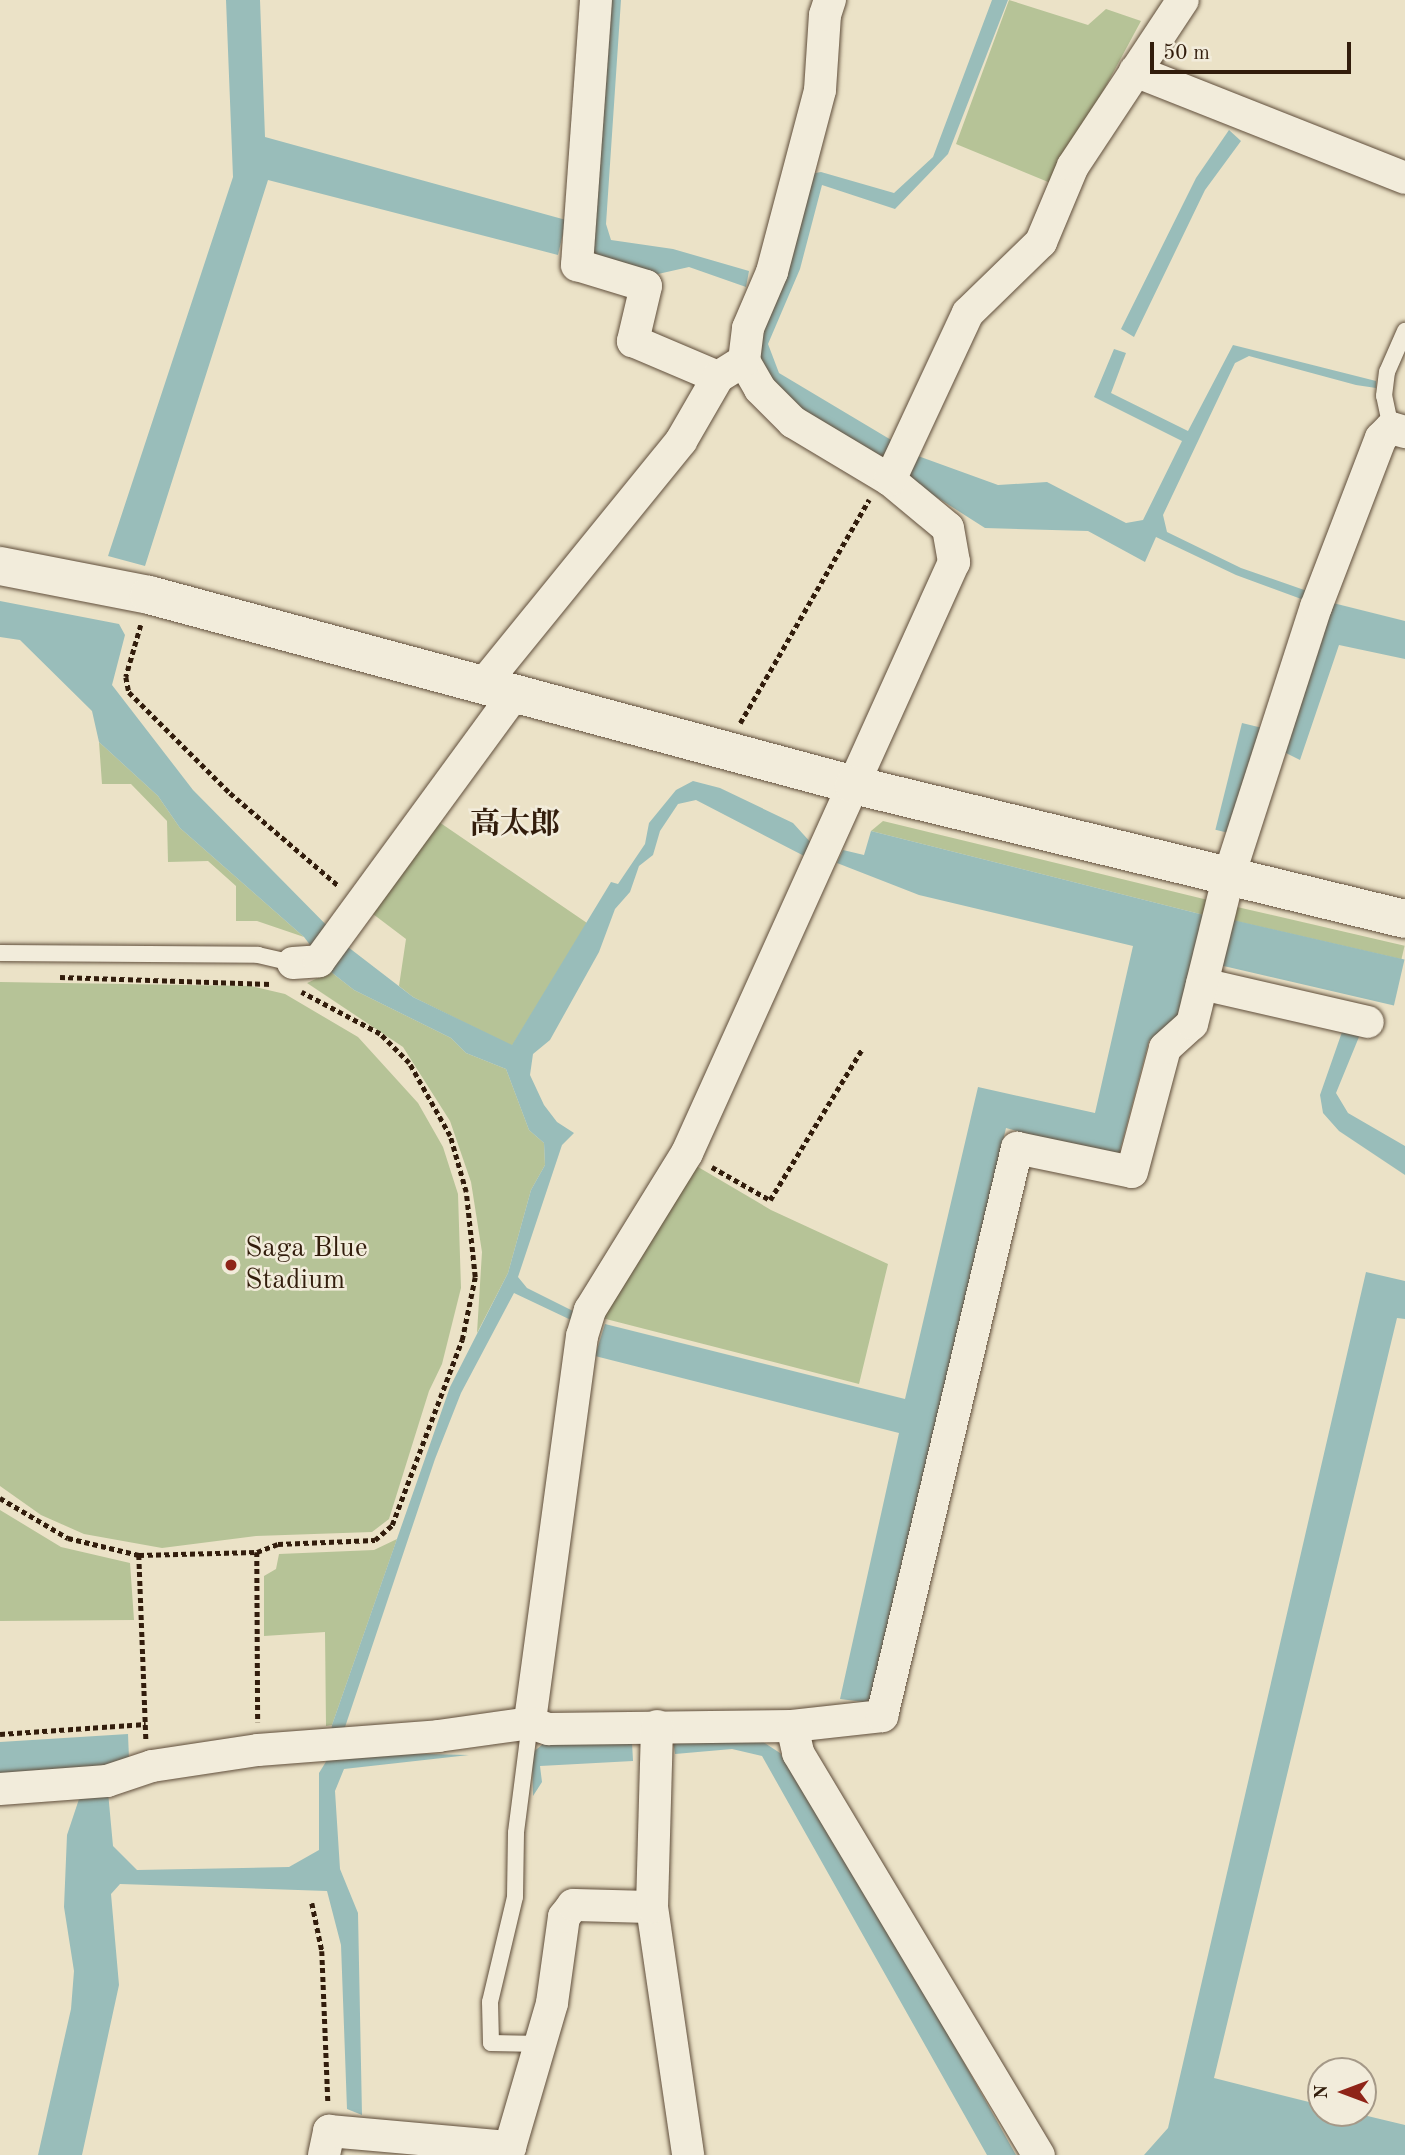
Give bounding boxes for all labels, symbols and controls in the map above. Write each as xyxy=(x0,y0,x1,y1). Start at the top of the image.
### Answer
scale bar xyxy=(1153,28,1354,72)
text: 50 m xyxy=(1163,43,1210,64)
district label: 高太郎 xyxy=(470,807,560,843)
place label: Saga Blue Stadium xyxy=(245,1232,368,1298)
marker: Saga Blue Stadium xyxy=(223,1257,239,1273)
north arrow xyxy=(1307,2057,1377,2127)
text: N xyxy=(1313,2085,1332,2099)

